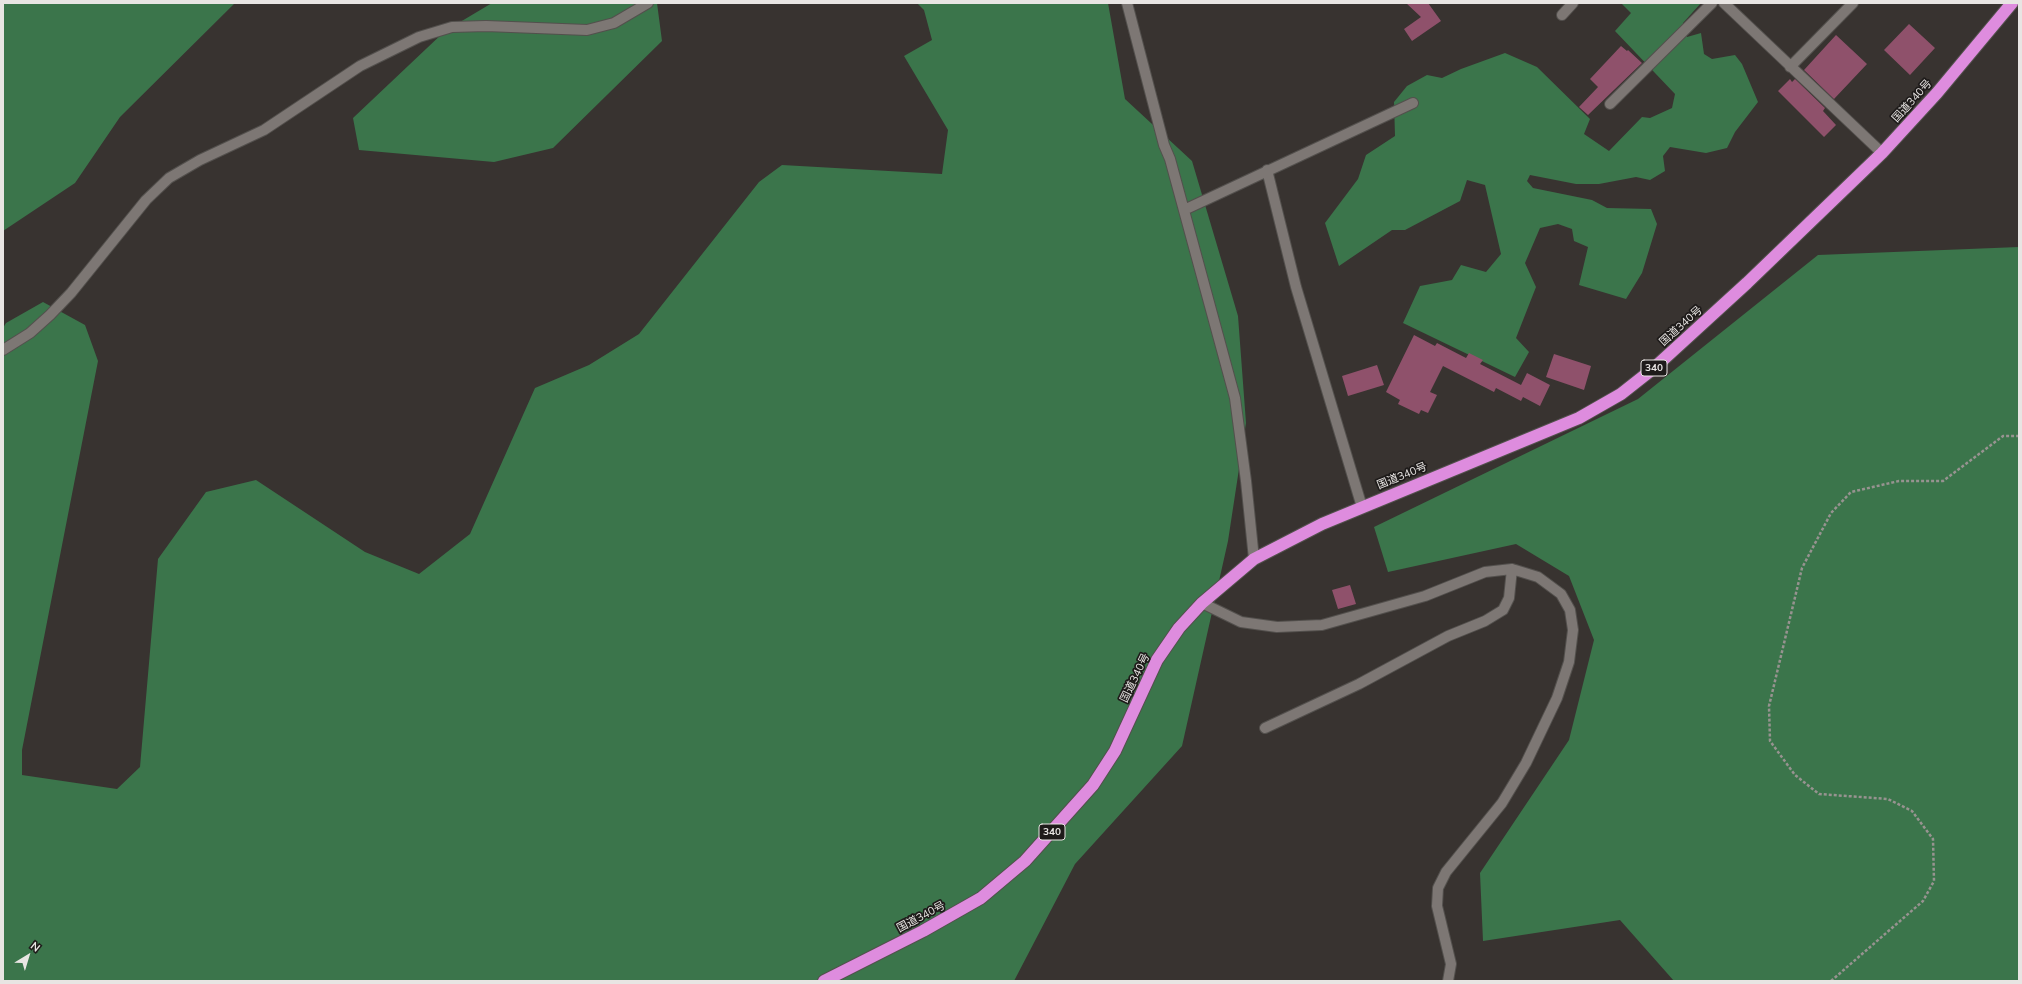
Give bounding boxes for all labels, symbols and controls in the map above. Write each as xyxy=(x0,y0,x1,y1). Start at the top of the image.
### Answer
street label: 国道340号 xyxy=(1889,77,1935,125)
street label: 国道340号 xyxy=(1657,303,1705,349)
road number: 340 xyxy=(1641,360,1667,376)
street label: 国道340号 xyxy=(1375,460,1429,492)
street label: 国道340号 xyxy=(1117,651,1153,705)
road number: 340 xyxy=(1039,824,1065,840)
street label: 国道340号 xyxy=(895,899,947,935)
north arrow xyxy=(8,936,48,976)
text: N xyxy=(28,938,43,955)

